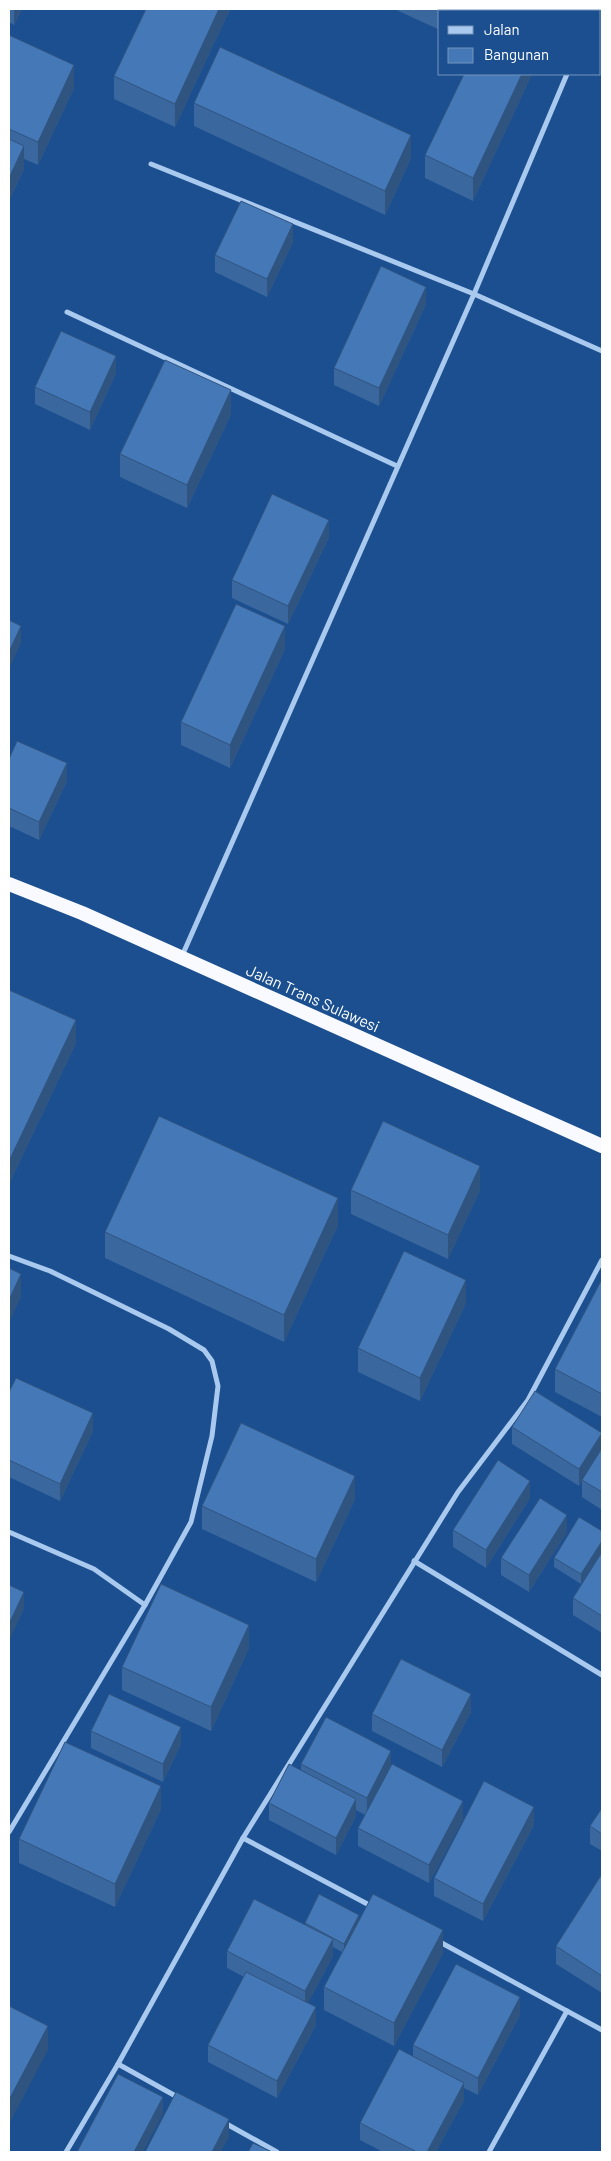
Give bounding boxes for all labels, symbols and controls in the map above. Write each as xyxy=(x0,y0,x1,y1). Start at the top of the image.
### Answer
legend xyxy=(438,10,601,75)
text: Jalan xyxy=(484,20,520,38)
text: Bangunan xyxy=(484,45,549,63)
street label: Jalan Trans Sulawesi xyxy=(244,960,383,1035)

